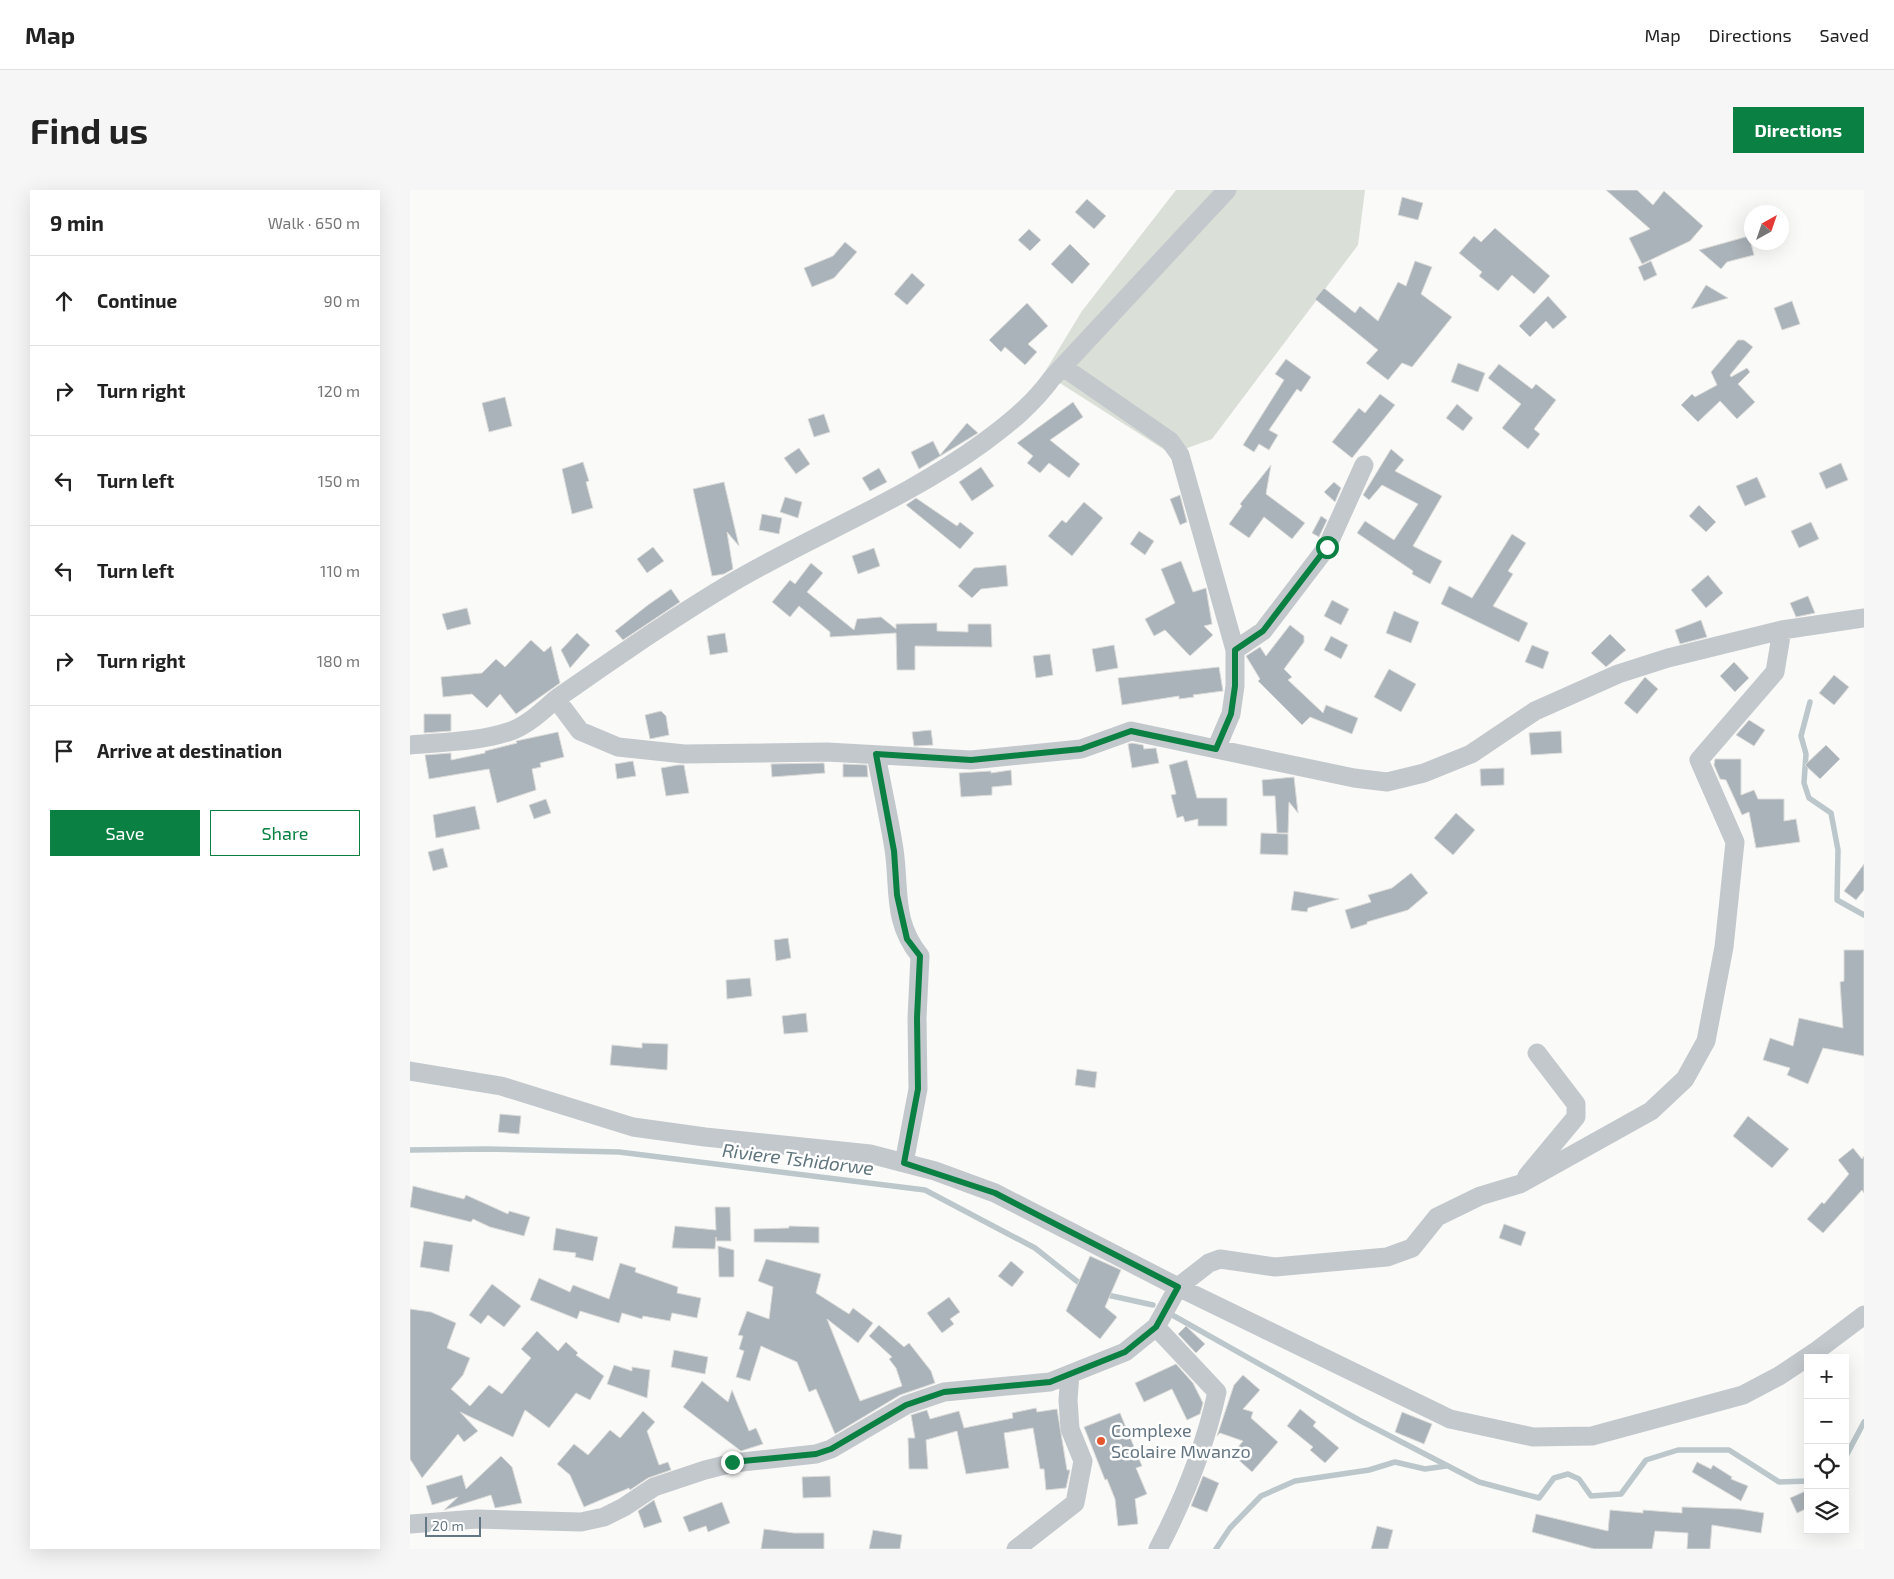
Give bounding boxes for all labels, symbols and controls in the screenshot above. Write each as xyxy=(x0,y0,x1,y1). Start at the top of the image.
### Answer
text: Map xyxy=(25,20,75,49)
text: Map xyxy=(1644,24,1681,46)
text: Directions xyxy=(1709,24,1792,46)
text: Saved xyxy=(1820,24,1869,46)
button: Directions xyxy=(1733,107,1864,153)
text: Find us xyxy=(30,109,148,151)
north arrow xyxy=(1744,205,1789,250)
text: 9 min xyxy=(50,210,104,235)
text: Walk · 650 m xyxy=(268,213,360,232)
icon: ahead xyxy=(50,287,78,315)
text: Continue xyxy=(97,289,177,312)
text: 90 m xyxy=(324,291,360,310)
icon: right xyxy=(50,377,78,405)
text: Turn right xyxy=(97,379,185,402)
text: 120 m xyxy=(317,381,360,400)
icon: left xyxy=(50,467,78,495)
text: Turn left xyxy=(97,469,174,492)
text: 150 m xyxy=(318,471,360,490)
route start xyxy=(1316,536,1339,559)
icon: left xyxy=(50,557,78,585)
text: Turn left xyxy=(97,559,174,582)
text: 110 m xyxy=(320,561,360,580)
icon: right xyxy=(50,647,78,675)
text: Turn right xyxy=(97,649,185,672)
text: 180 m xyxy=(317,651,360,670)
icon: arrive xyxy=(50,737,78,765)
text: Arrive at destination xyxy=(97,739,282,762)
button: Save xyxy=(50,810,200,856)
button: Share xyxy=(210,810,360,856)
water label: Riviere Tshidorwe xyxy=(721,1138,875,1179)
map controls xyxy=(1804,1354,1849,1534)
button: + xyxy=(1804,1354,1849,1399)
button: − xyxy=(1804,1399,1849,1444)
place label: Complexe Scolaire Mwanzo xyxy=(1111,1419,1251,1462)
marker: Complexe Scolaire Mwanzo xyxy=(1095,1435,1107,1447)
button: locate xyxy=(1804,1444,1849,1489)
route end xyxy=(721,1451,744,1474)
button: layers xyxy=(1804,1489,1849,1534)
scale bar xyxy=(425,1514,481,1537)
text: 20 m xyxy=(432,1517,464,1534)

